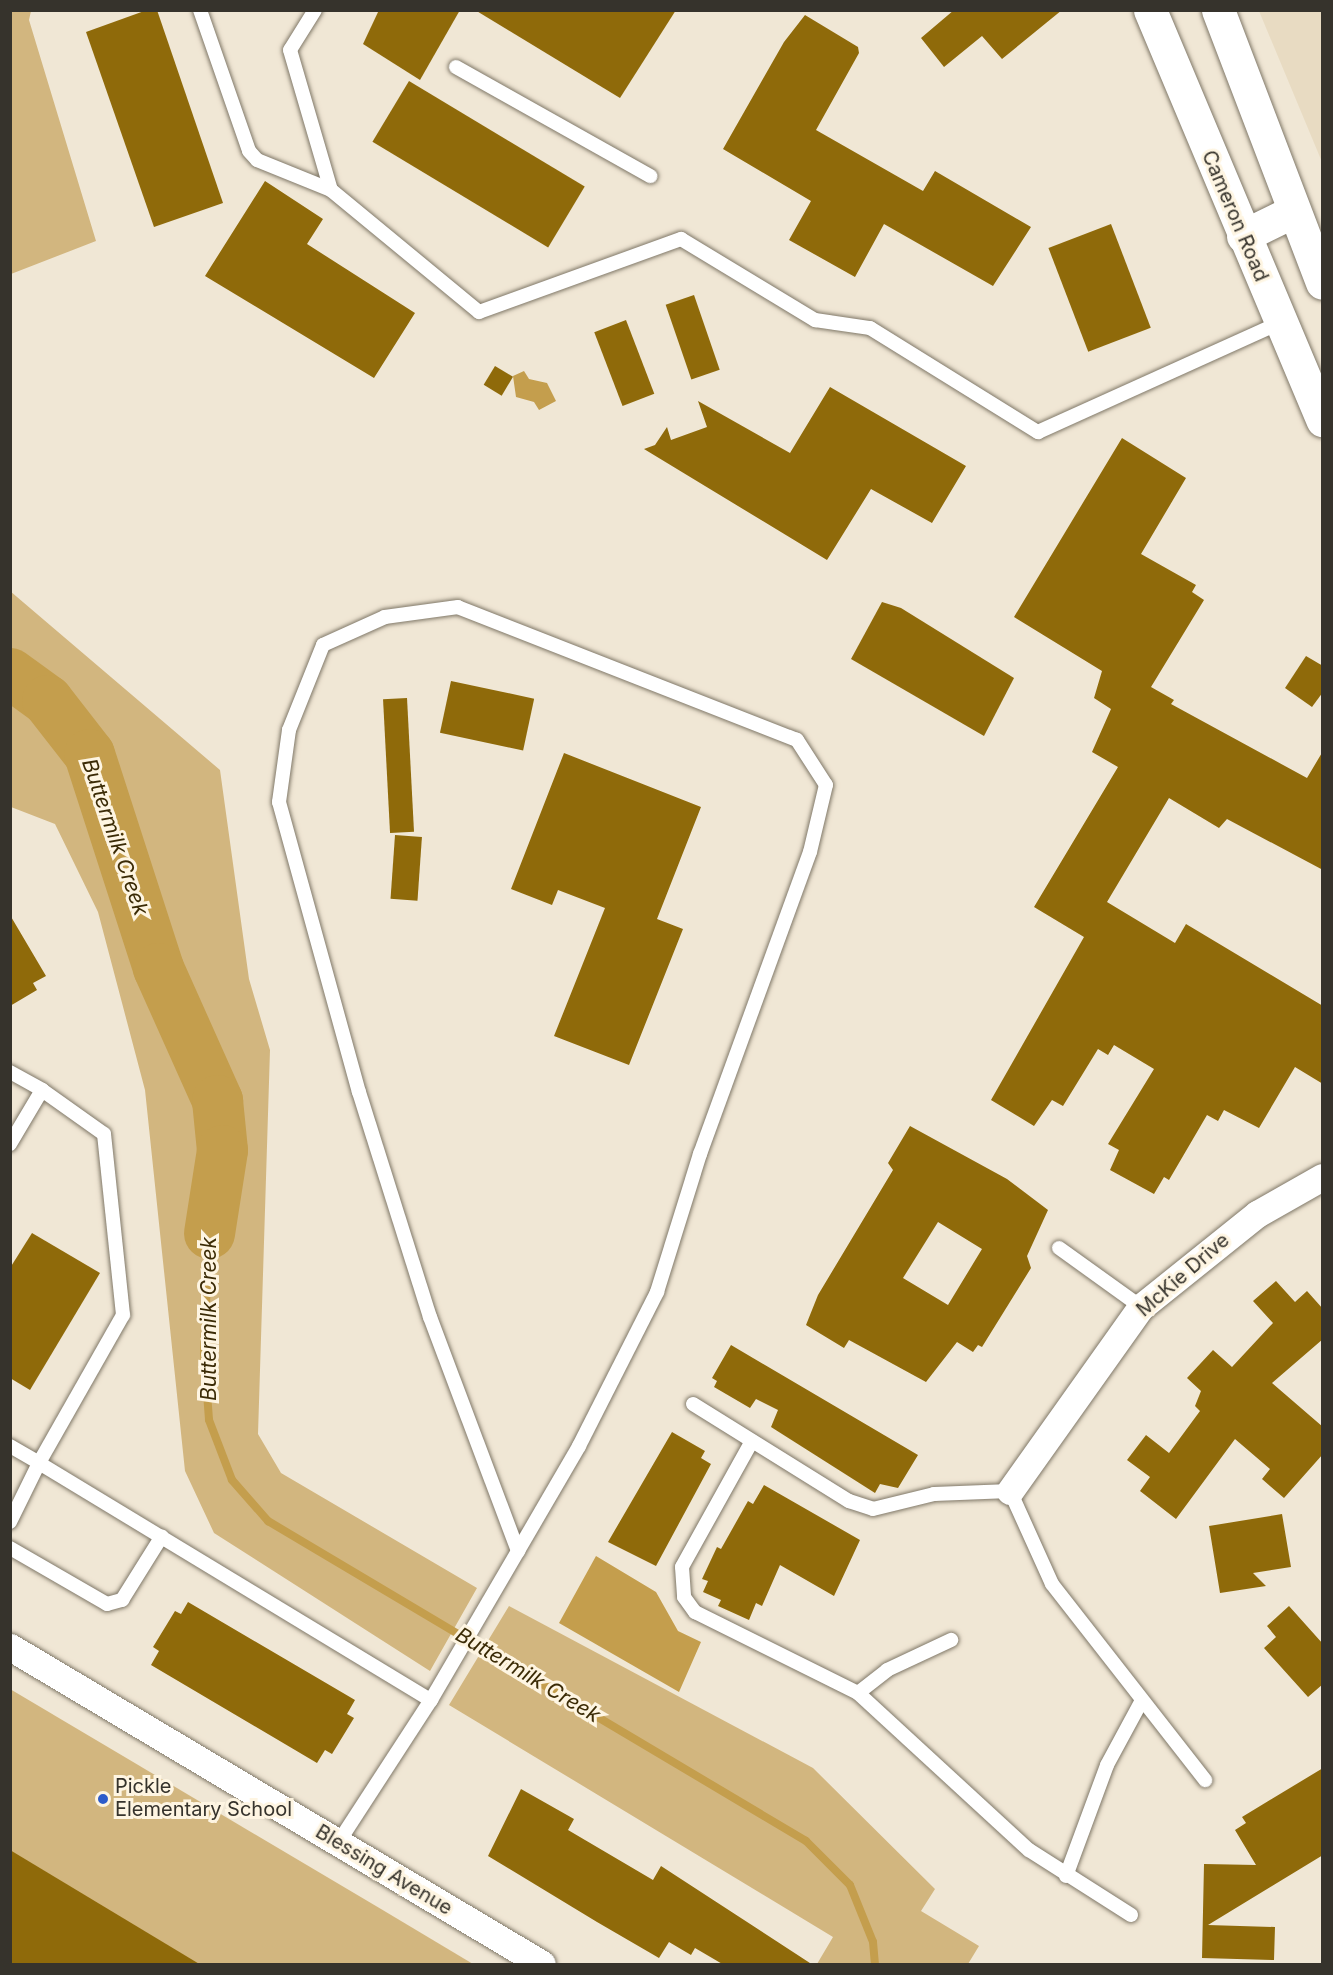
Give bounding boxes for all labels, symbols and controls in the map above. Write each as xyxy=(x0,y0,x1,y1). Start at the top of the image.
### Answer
street label: Cameron Road xyxy=(1197,147,1273,285)
water label: Buttermilk Creek xyxy=(76,755,154,919)
street label: McKie Drive xyxy=(1132,1228,1234,1322)
water label: Buttermilk Creek xyxy=(196,1237,222,1401)
water label: Buttermilk Creek xyxy=(451,1622,605,1728)
place label: Pickle Elementary School xyxy=(115,1775,292,1822)
marker: Pickle Elementary School xyxy=(96,1792,110,1806)
street label: Blessing Avenue xyxy=(311,1820,457,1920)

